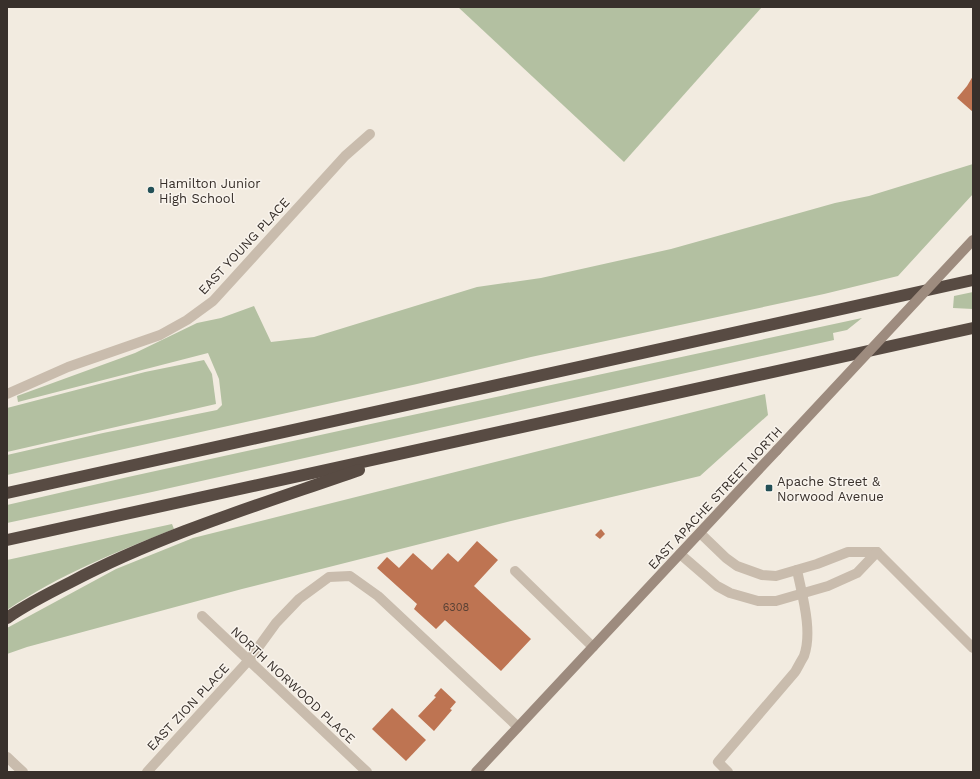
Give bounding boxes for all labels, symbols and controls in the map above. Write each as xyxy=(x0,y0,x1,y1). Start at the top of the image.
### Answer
place label: Hamilton Junior High School xyxy=(159,176,261,206)
marker: Hamilton Junior High School xyxy=(146,185,156,195)
street label: EAST YOUNG PLACE xyxy=(195,195,293,297)
street label: EAST APACHE STREET NORTH xyxy=(645,424,785,572)
place label: Apache Street & Norwood Avenue xyxy=(777,474,884,504)
marker: Apache Street & Norwood Avenue xyxy=(764,483,774,493)
house number: 6308 xyxy=(443,601,470,614)
street label: NORTH NORWOOD PLACE xyxy=(228,624,358,746)
street label: EAST ZION PLACE xyxy=(144,660,232,754)

